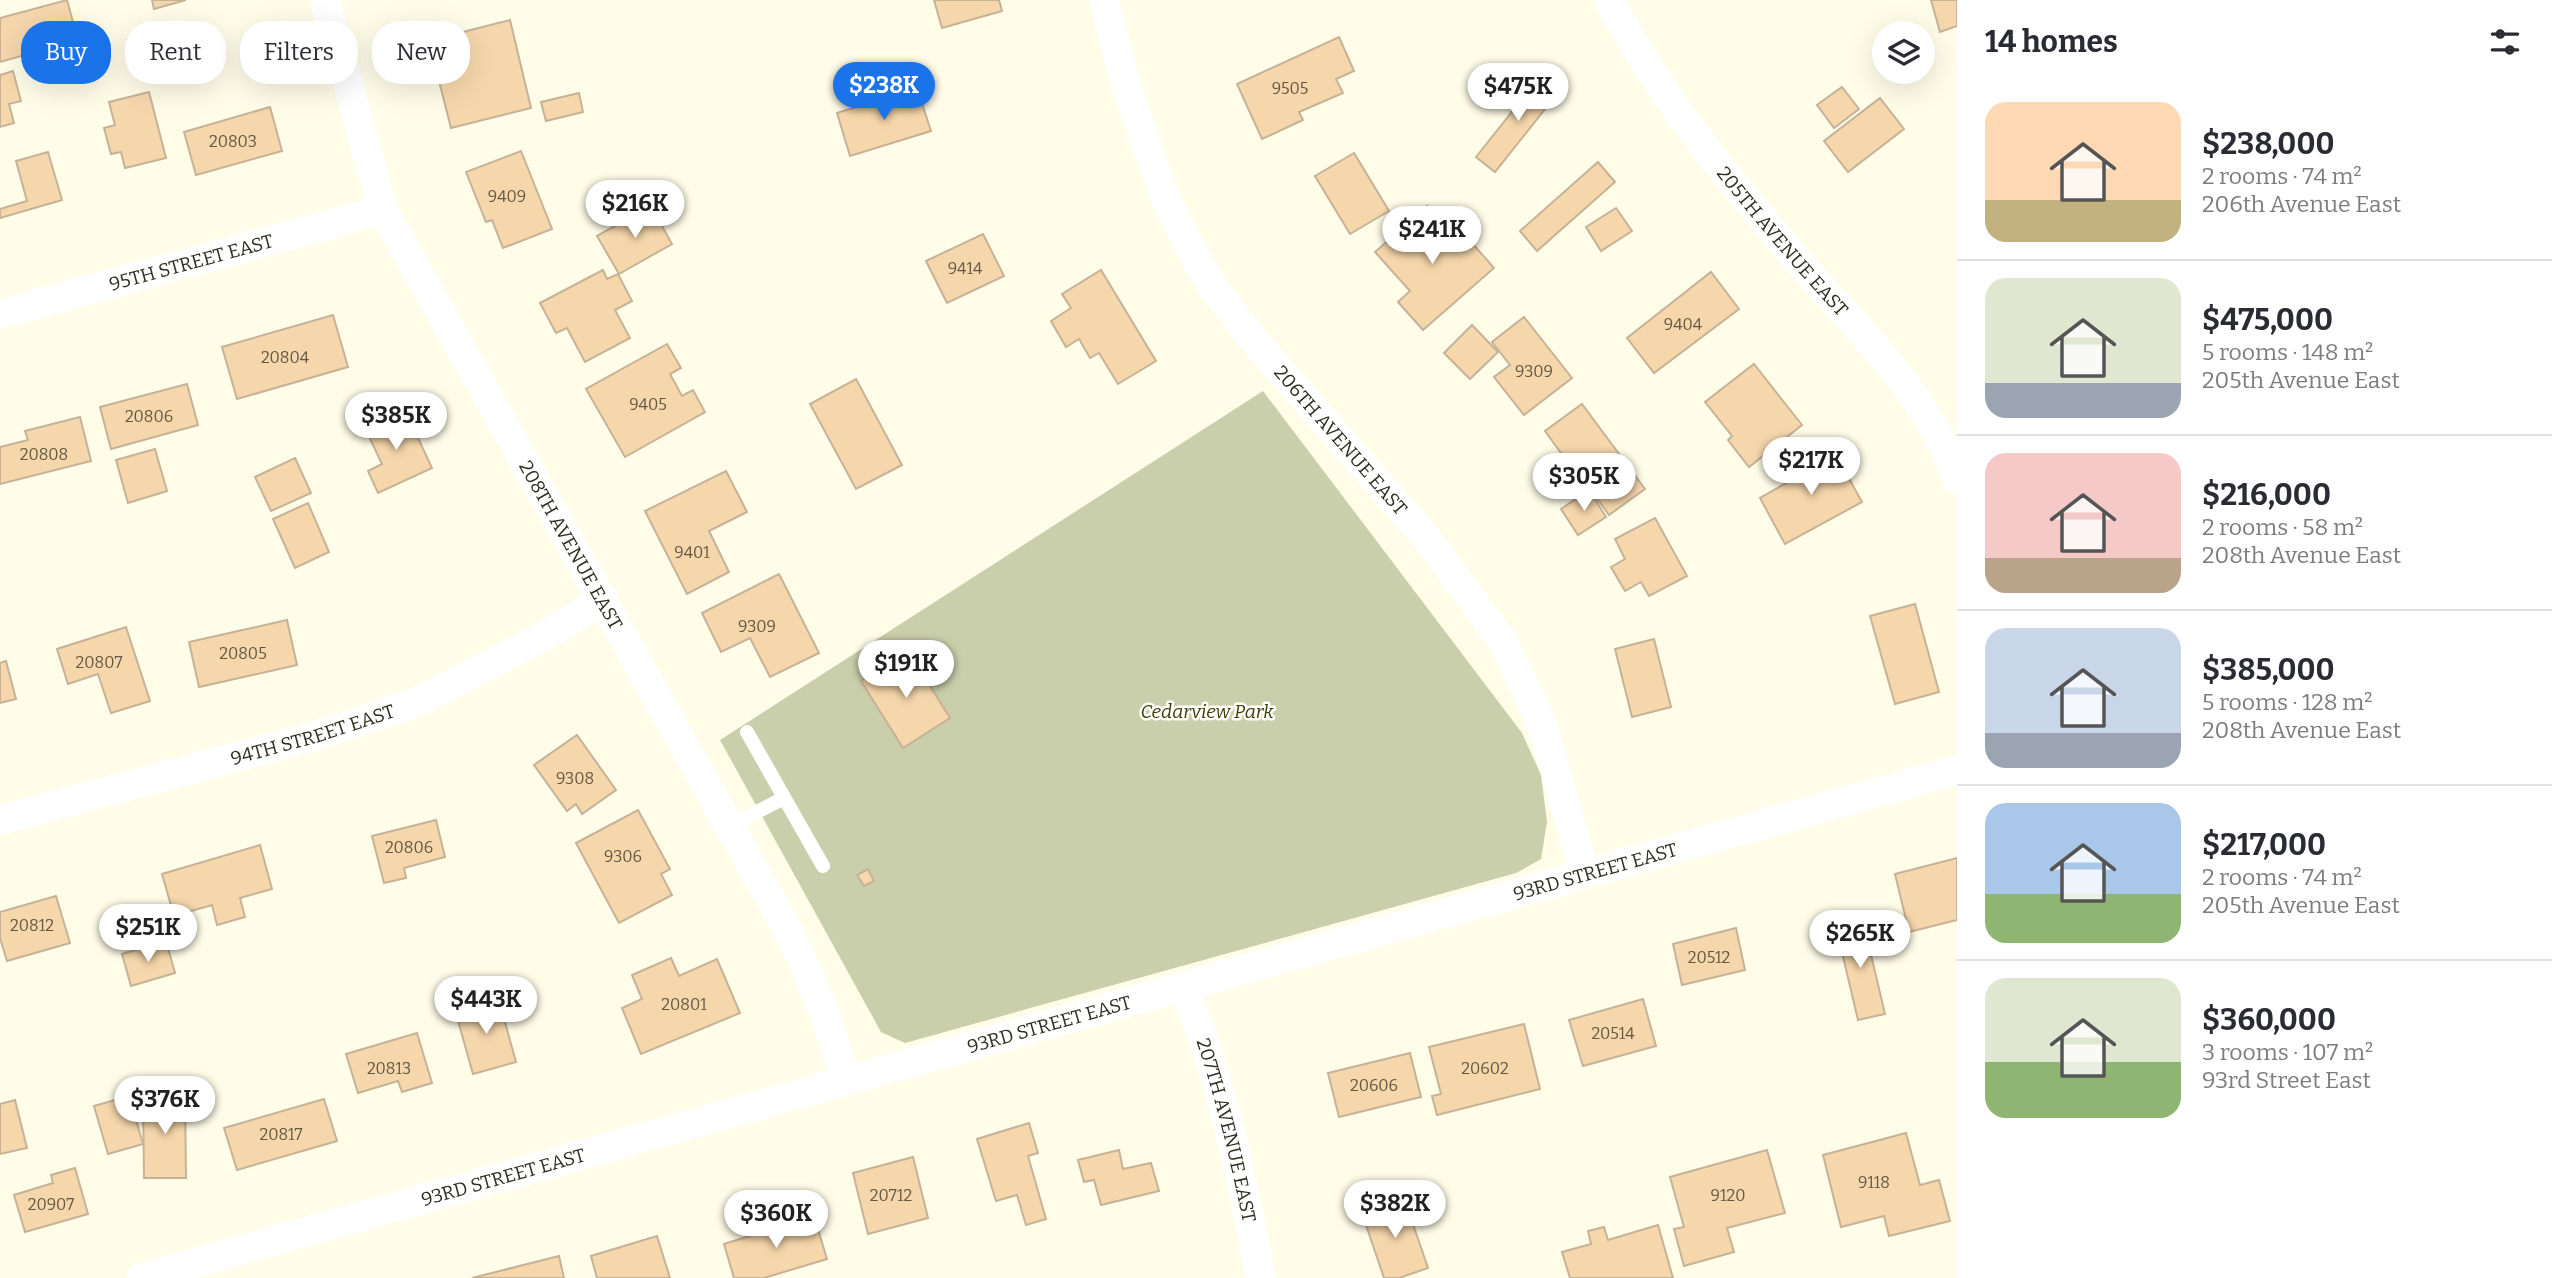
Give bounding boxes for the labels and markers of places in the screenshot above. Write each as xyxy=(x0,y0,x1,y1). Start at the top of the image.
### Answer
pin: $238K xyxy=(835,62,933,122)
pin: $475K xyxy=(1469,64,1567,123)
pin: $216K xyxy=(586,180,684,240)
pin: $241K xyxy=(1383,206,1481,266)
pin: $385K xyxy=(347,392,445,452)
pin: $217K xyxy=(1762,438,1860,497)
pin: $305K xyxy=(1535,454,1633,513)
pin: $191K xyxy=(857,640,955,700)
pin: $251K xyxy=(99,904,197,964)
pin: $265K xyxy=(1811,911,1909,970)
pin: $443K xyxy=(437,976,535,1036)
pin: $376K xyxy=(116,1076,214,1136)
pin: $382K xyxy=(1346,1180,1444,1240)
pin: $360K xyxy=(727,1190,825,1250)

